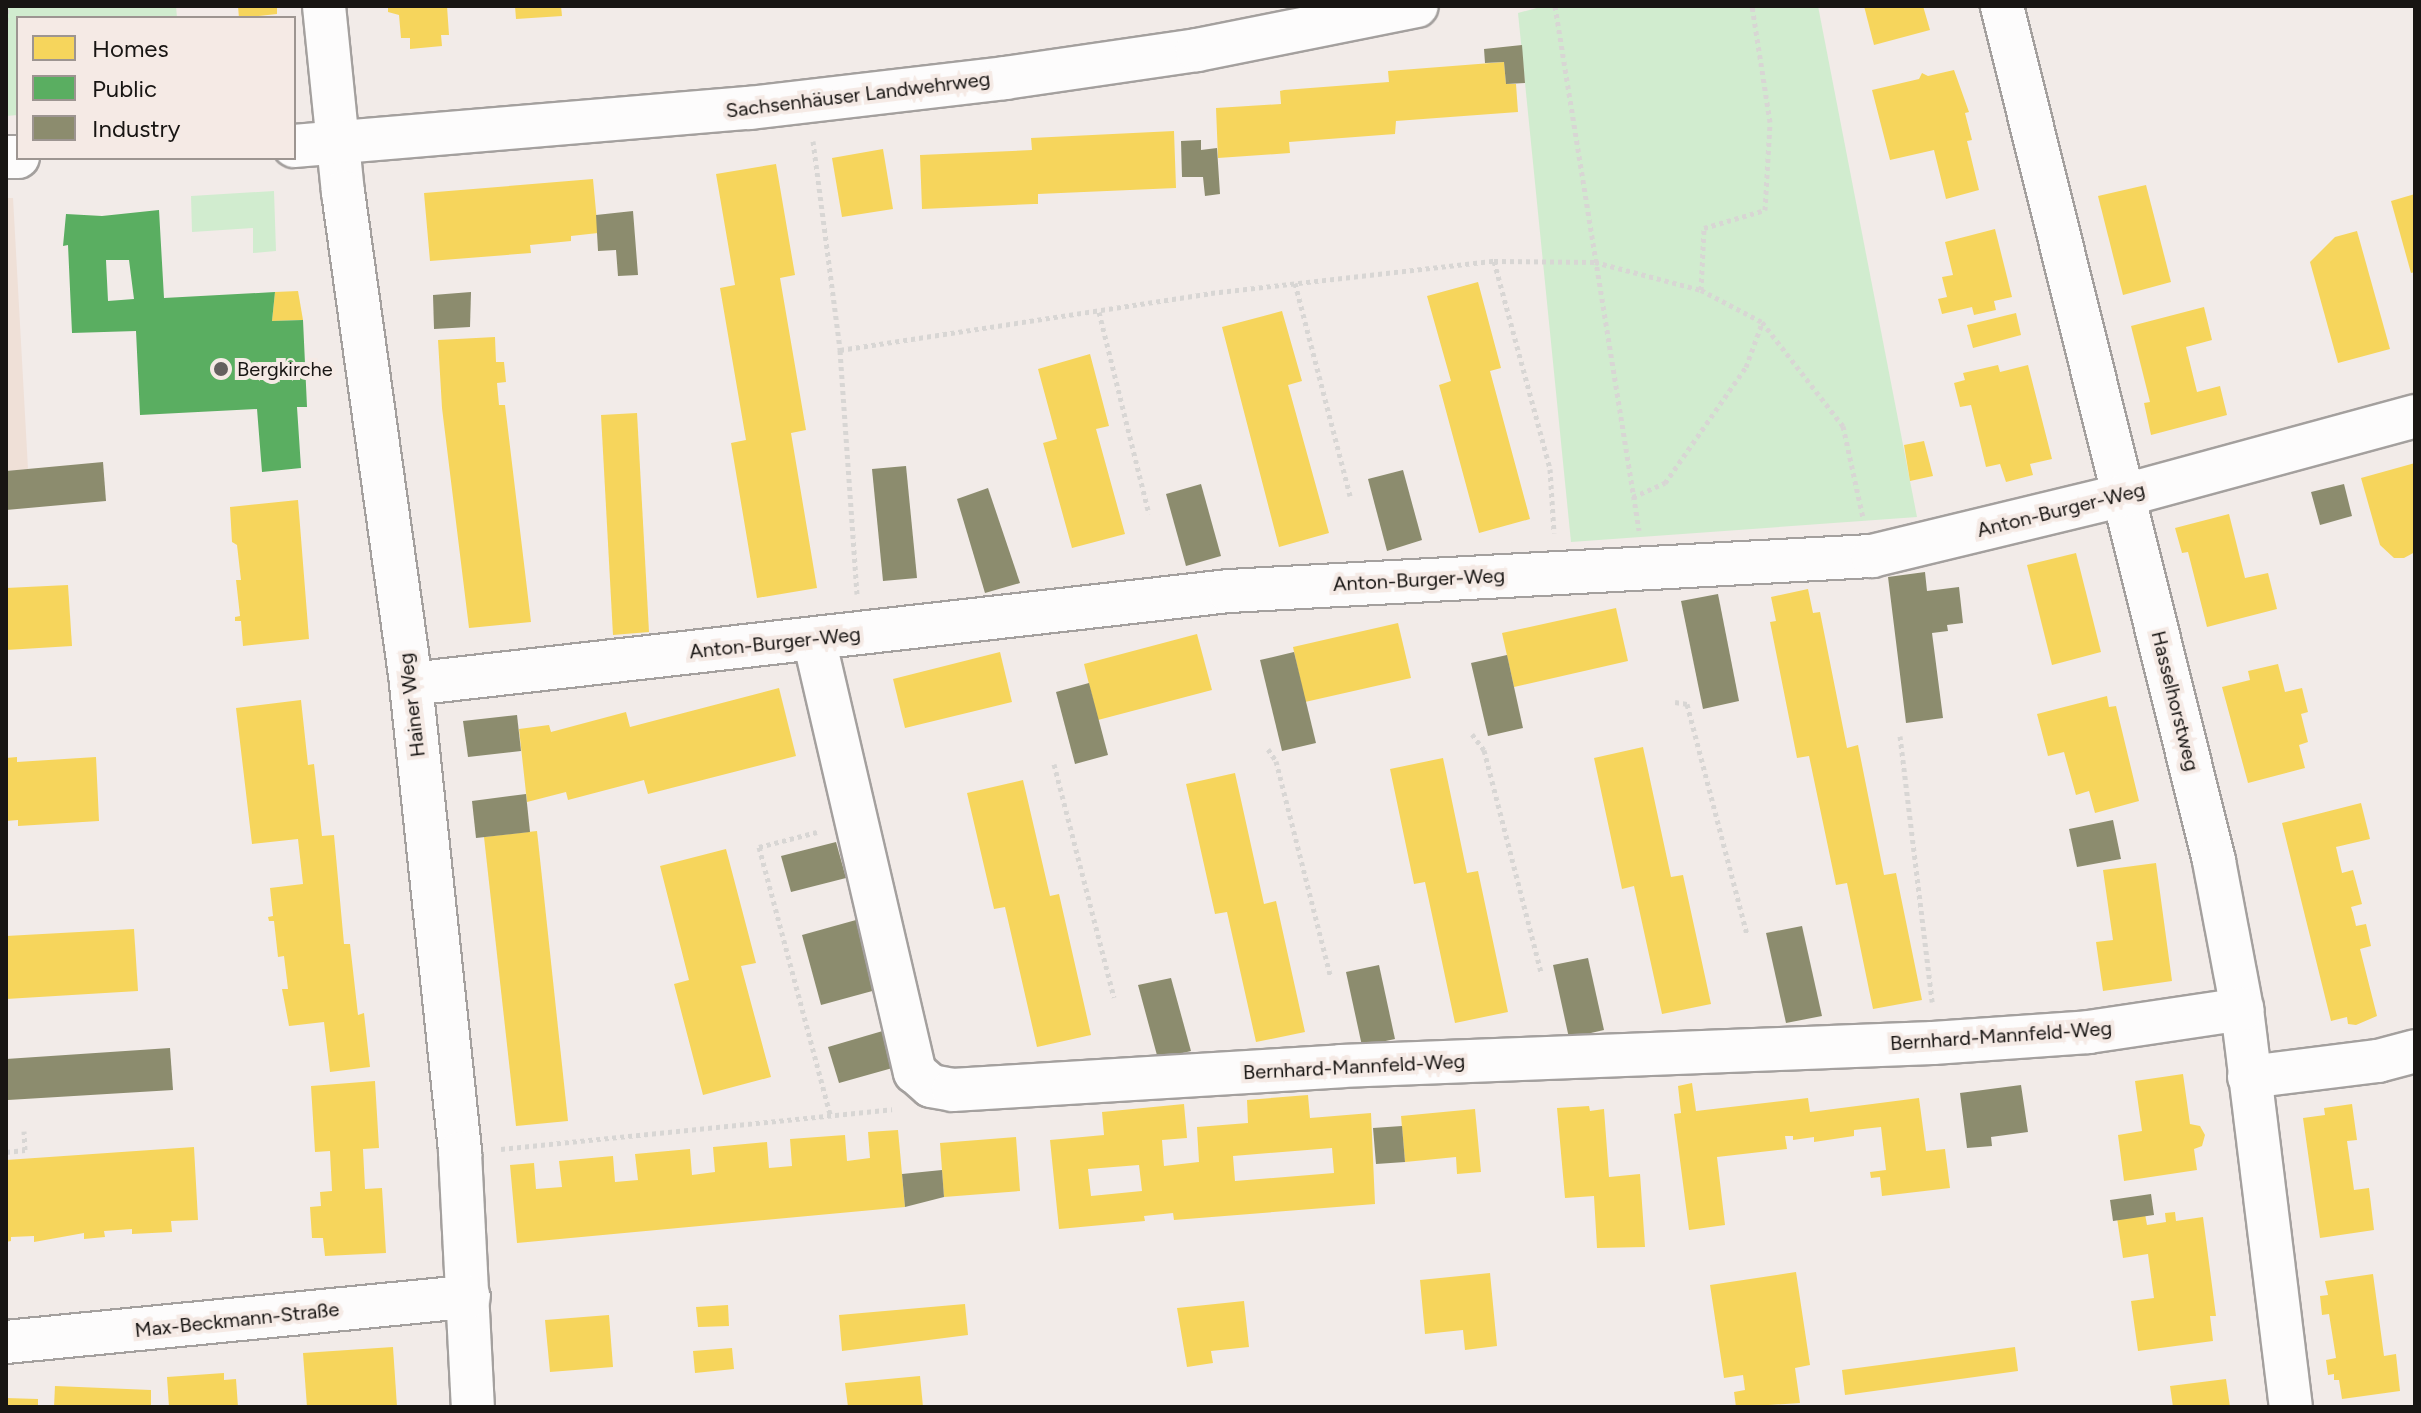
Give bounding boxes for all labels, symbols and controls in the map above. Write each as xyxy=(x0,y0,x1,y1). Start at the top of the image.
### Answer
legend xyxy=(16,16,296,160)
text: Homes xyxy=(92,34,169,63)
street label: Sachsenhäuser Landwehrweg xyxy=(724,67,992,123)
text: Public xyxy=(92,74,157,103)
text: Industry xyxy=(92,114,180,143)
place label: Bergkirche xyxy=(237,357,333,381)
marker: Bergkirche xyxy=(212,360,230,378)
street label: Anton-Burger-Weg xyxy=(1975,478,2147,542)
street label: Anton-Burger-Weg xyxy=(1332,564,1506,596)
street label: Anton-Burger-Weg xyxy=(688,622,862,664)
street label: Hasselhorstweg xyxy=(2146,628,2204,774)
street label: Hainer Weg xyxy=(394,652,430,758)
street label: Bernhard-Mannfeld-Weg xyxy=(1889,1016,2113,1056)
street label: Bernhard-Mannfeld-Weg xyxy=(1242,1049,1466,1085)
street label: Max-Beckmann-Straße xyxy=(134,1297,340,1343)

